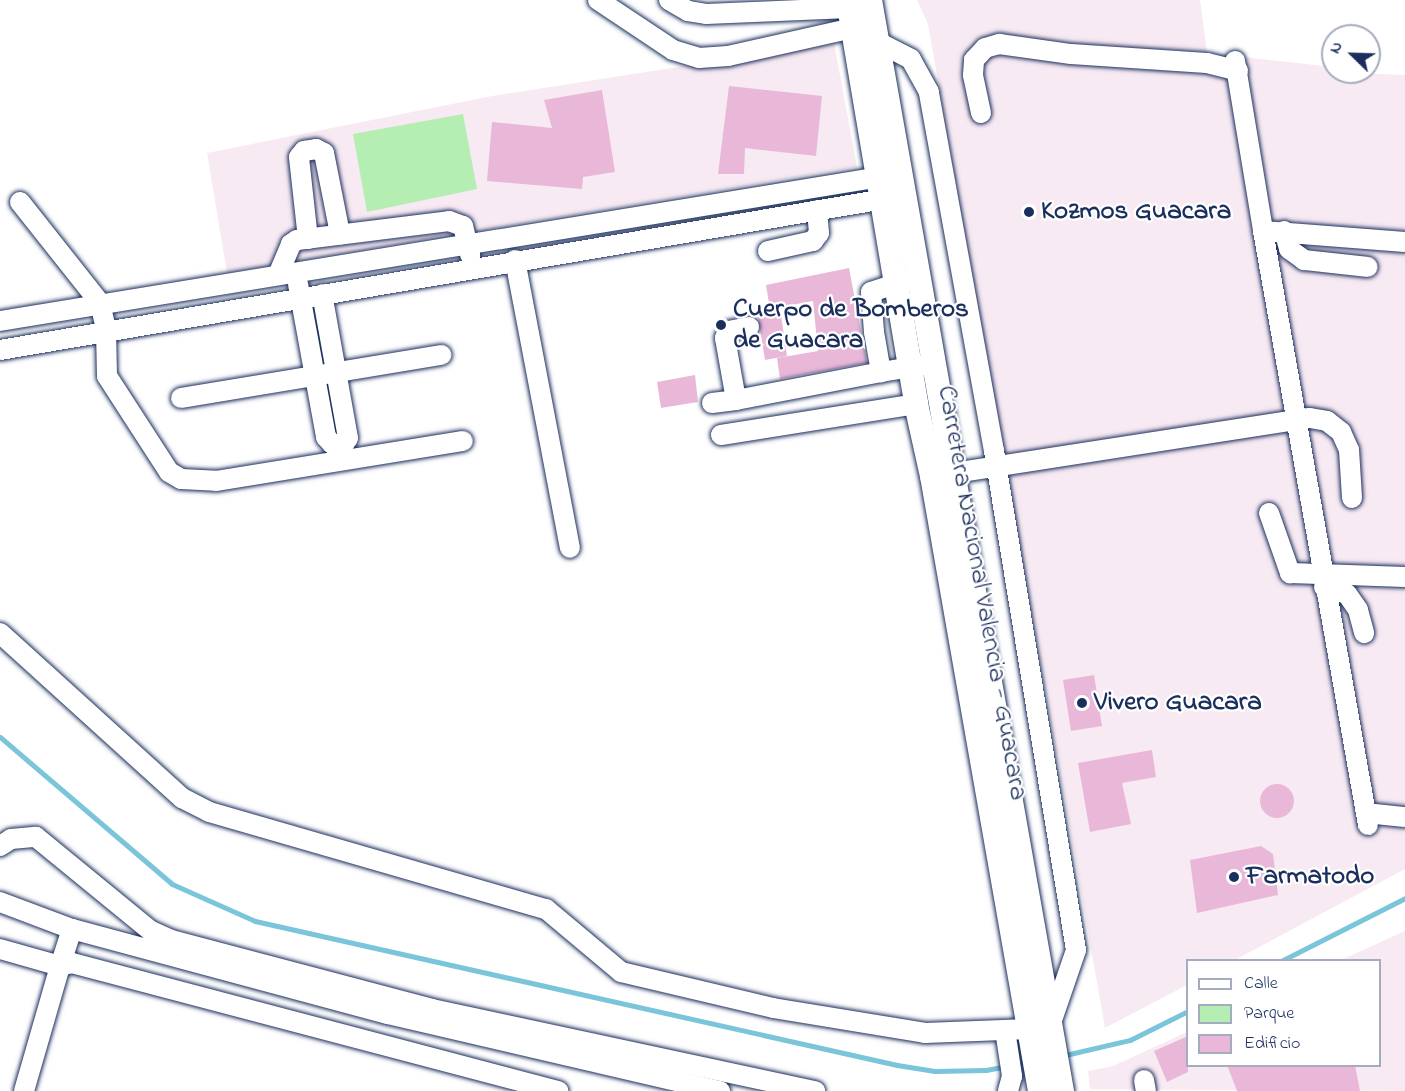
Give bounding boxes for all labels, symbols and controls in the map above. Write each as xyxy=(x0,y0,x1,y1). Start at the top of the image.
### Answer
north arrow xyxy=(1321,24,1381,84)
text: N xyxy=(1323,38,1349,57)
place label: Kozmos Guacara xyxy=(1041,196,1231,228)
marker: Kozmos Guacara xyxy=(1022,205,1036,219)
place label: Cuerpo de Bomberos de Guacara xyxy=(733,293,969,356)
marker: Cuerpo de Bomberos de Guacara xyxy=(714,318,728,332)
street label: Carretera Nacional Valencia - Guacara xyxy=(930,383,1034,803)
place label: Vivero Guacara xyxy=(1094,687,1262,719)
marker: Vivero Guacara xyxy=(1075,696,1089,710)
place label: Farmatodo xyxy=(1246,861,1374,893)
marker: Farmatodo xyxy=(1227,870,1241,884)
legend xyxy=(1186,959,1381,1067)
text: Calle xyxy=(1244,971,1278,997)
text: Parque xyxy=(1244,1001,1294,1027)
text: Edificio xyxy=(1244,1031,1300,1057)

